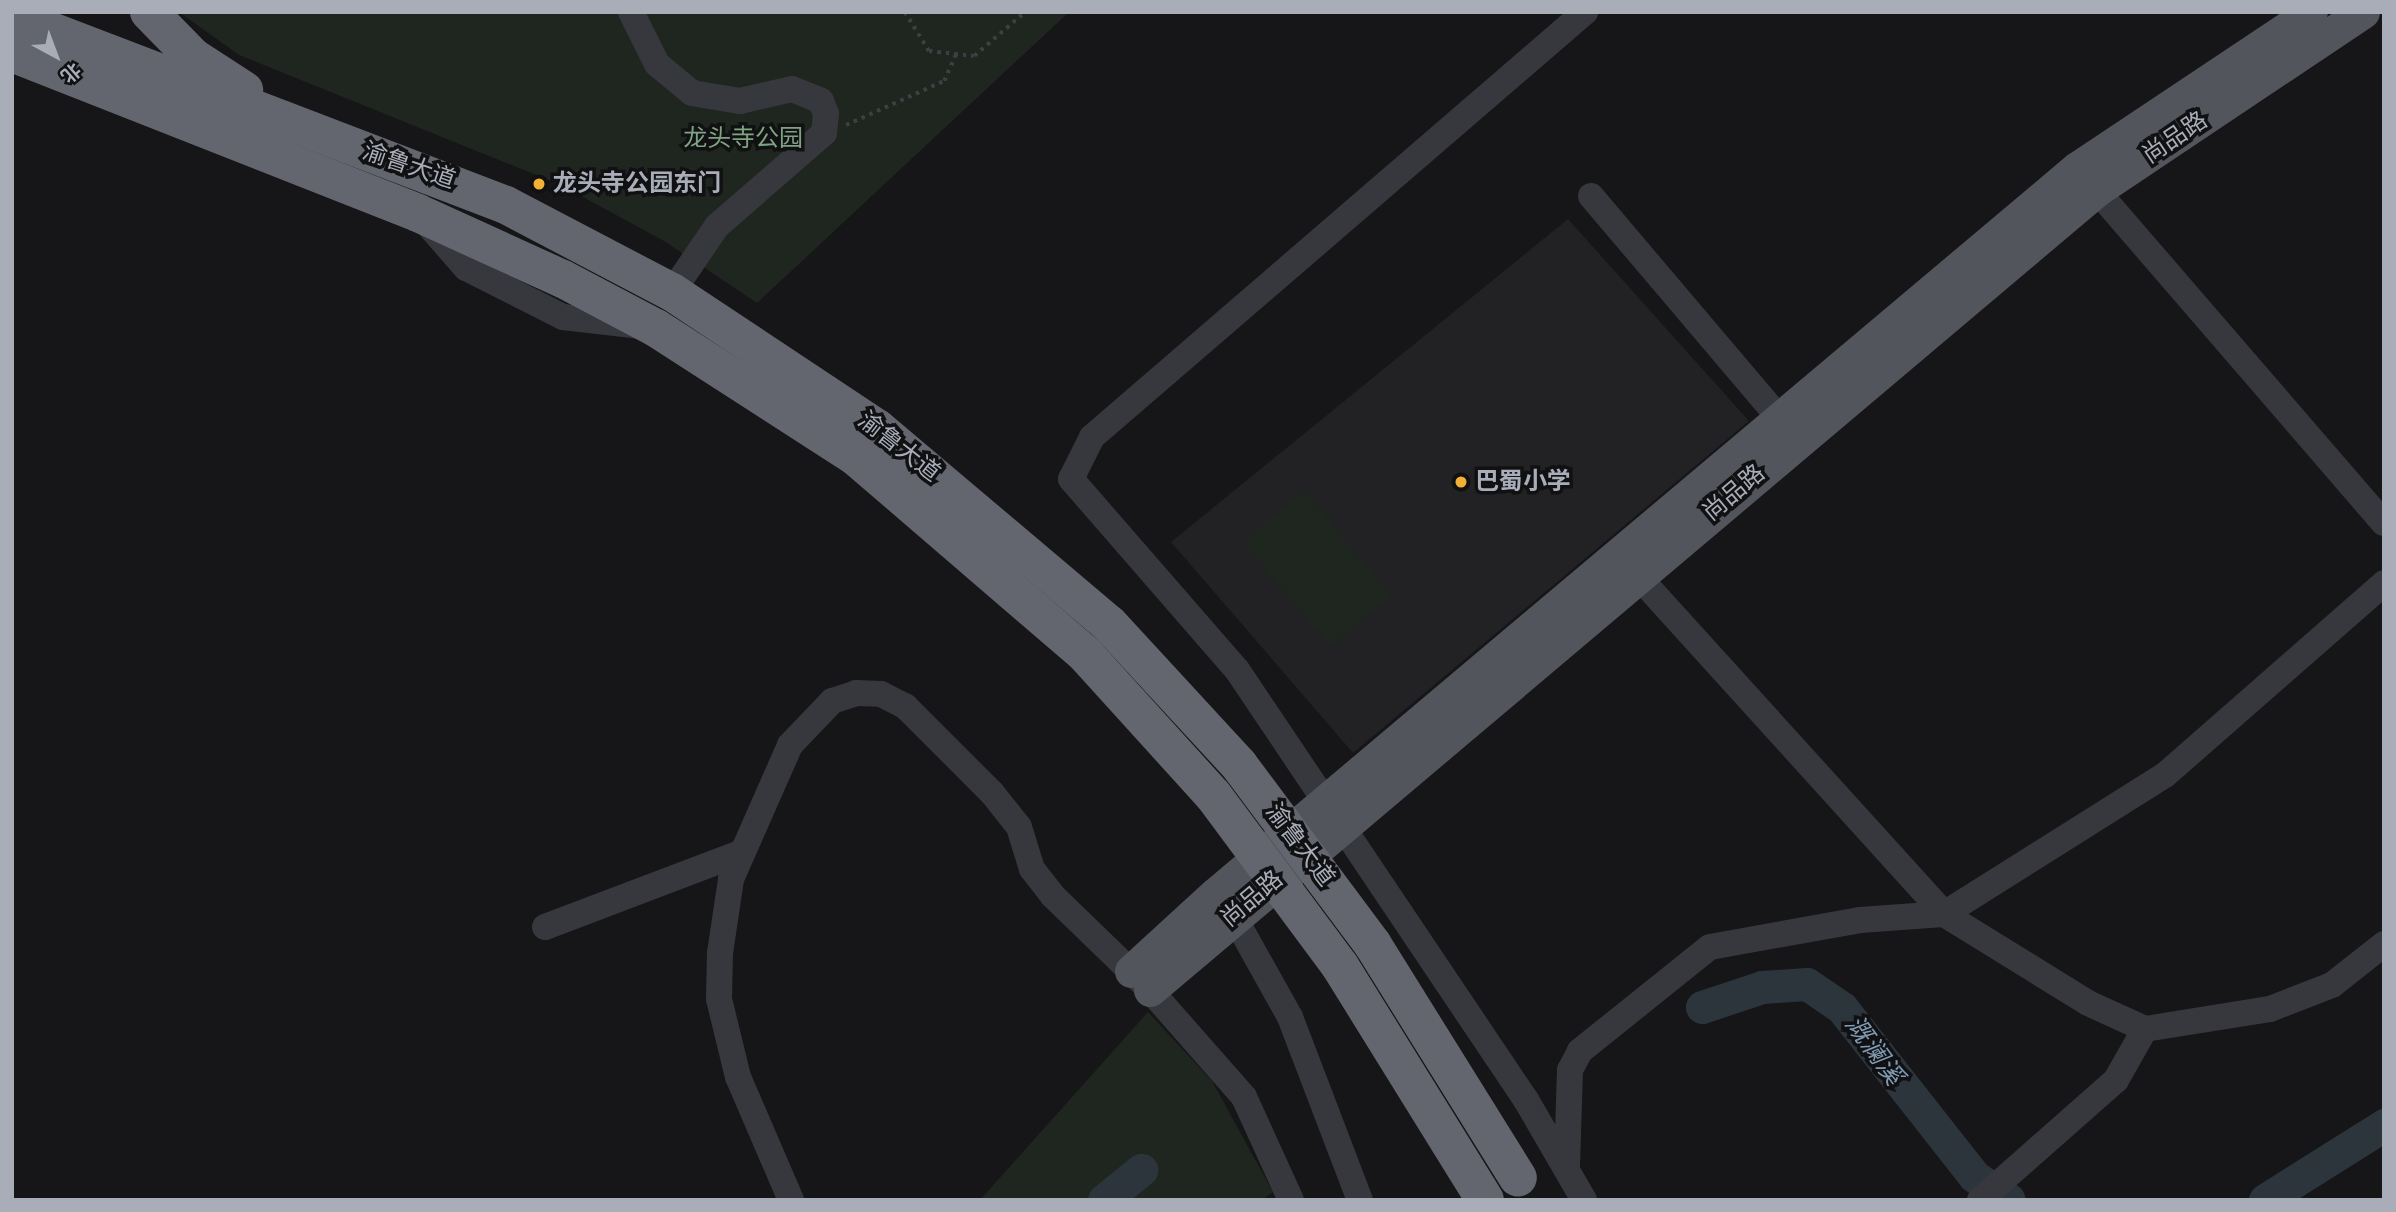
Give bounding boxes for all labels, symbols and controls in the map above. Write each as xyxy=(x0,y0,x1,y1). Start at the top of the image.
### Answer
north arrow xyxy=(21,21,91,91)
text: 北 xyxy=(55,57,85,87)
street label: 尚品路 xyxy=(2137,106,2213,170)
park label: 龙头寺公园 xyxy=(683,125,803,153)
street label: 渝鲁大道 xyxy=(359,137,459,195)
place label: 龙头寺公园东门 xyxy=(553,170,721,198)
marker: 龙头寺公园东门 xyxy=(531,176,547,192)
street label: 渝鲁大道 xyxy=(852,406,946,488)
street label: 尚品路 xyxy=(1697,459,1771,527)
place label: 巴蜀小学 xyxy=(1475,468,1571,496)
marker: 巴蜀小学 xyxy=(1453,474,1469,490)
street label: 渝鲁大道 xyxy=(1260,798,1340,892)
street label: 尚品路 xyxy=(1215,865,1289,933)
water label: 溉澜溪 xyxy=(1837,1010,1909,1092)

